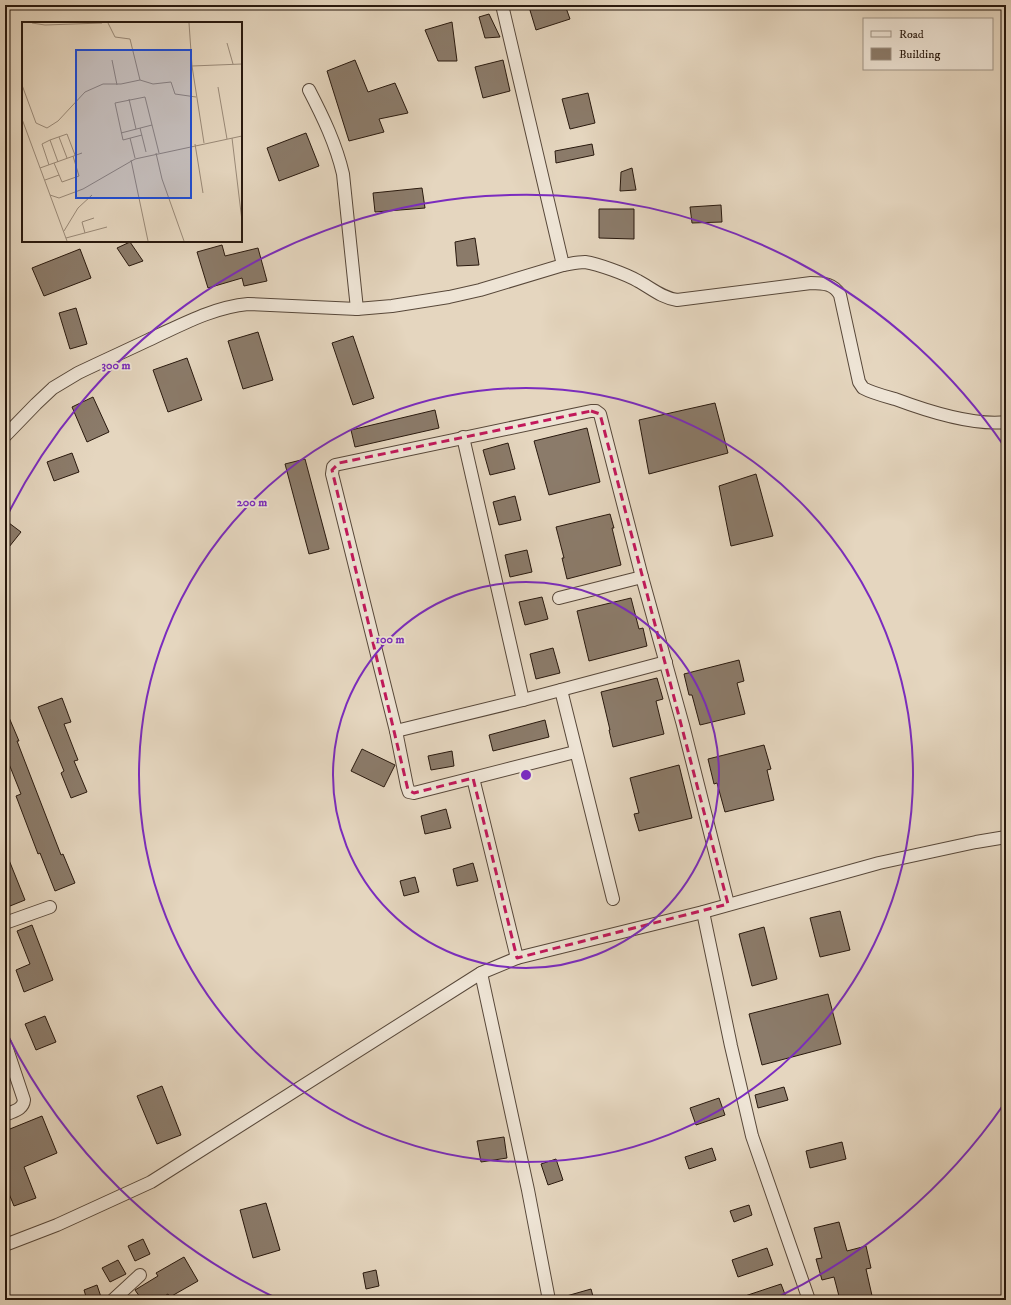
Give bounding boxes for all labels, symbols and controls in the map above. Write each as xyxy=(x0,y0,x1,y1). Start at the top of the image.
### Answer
legend xyxy=(863,18,993,70)
inset map xyxy=(22,22,242,242)
text: Road xyxy=(899,27,924,42)
text: Building xyxy=(899,47,940,62)
text: 300 m xyxy=(102,358,130,373)
text: 200 m xyxy=(237,495,267,510)
text: 100 m xyxy=(376,632,404,647)
centre of rings xyxy=(519,768,533,782)

